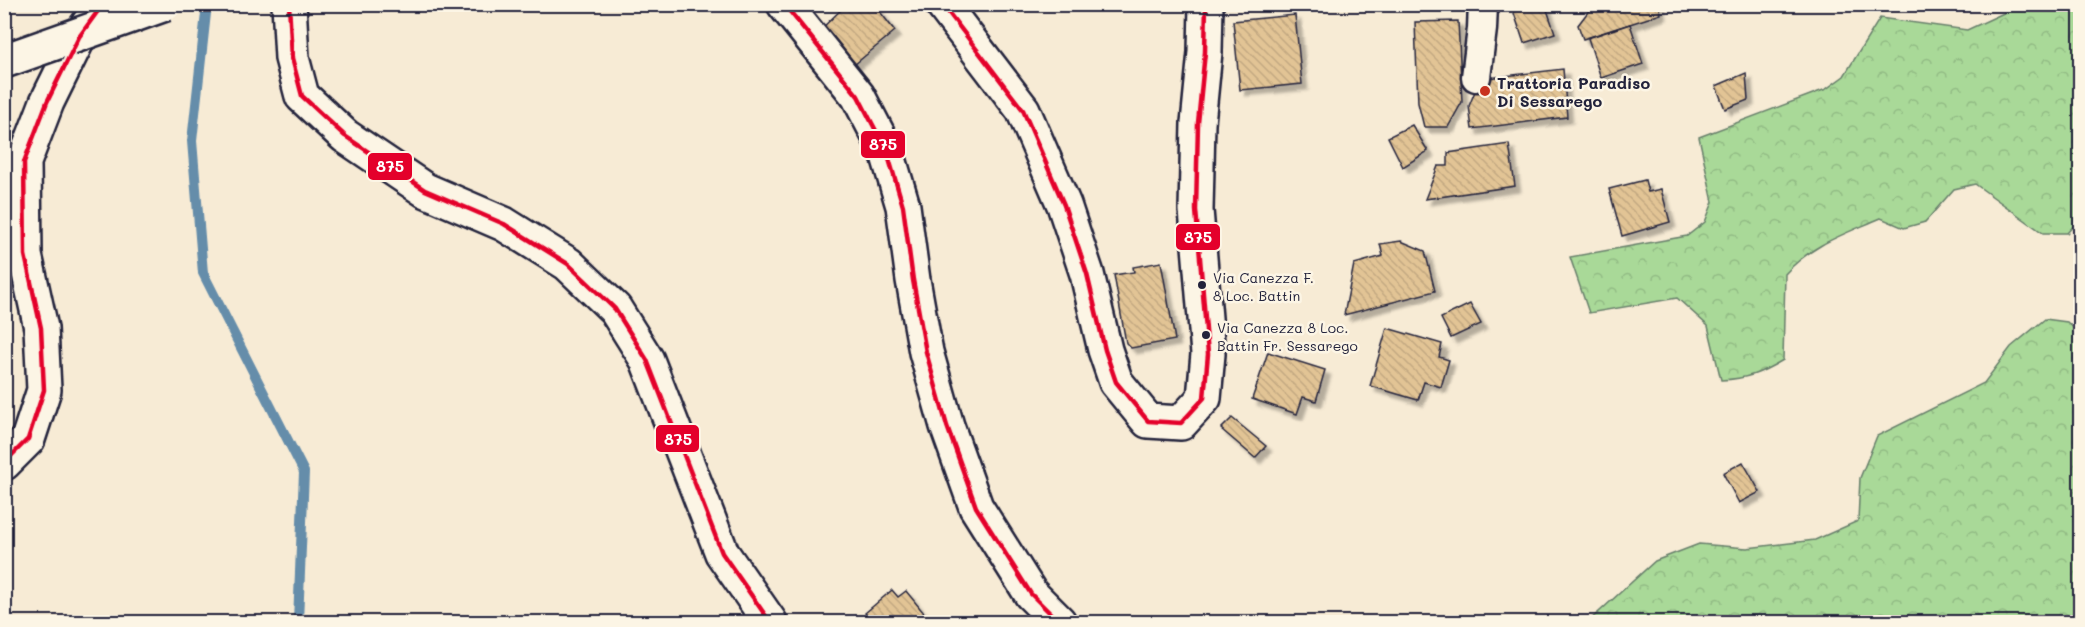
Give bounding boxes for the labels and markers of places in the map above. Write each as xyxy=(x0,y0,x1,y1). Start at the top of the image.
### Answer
place label: Trattoria Paradiso Di Sessarego xyxy=(1497,72,1650,111)
marker: Trattoria Paradiso Di Sessarego xyxy=(1478,84,1492,98)
place label: Via Canezza F. 8 Loc. Battin xyxy=(1213,268,1314,305)
marker: Via Canezza F. 8 Loc. Battin xyxy=(1196,279,1208,291)
place label: Via Canezza 8 Loc. Battin Fr. Sessarego xyxy=(1217,318,1358,355)
marker: Via Canezza 8 Loc. Battin Fr. Sessarego xyxy=(1200,329,1212,341)

